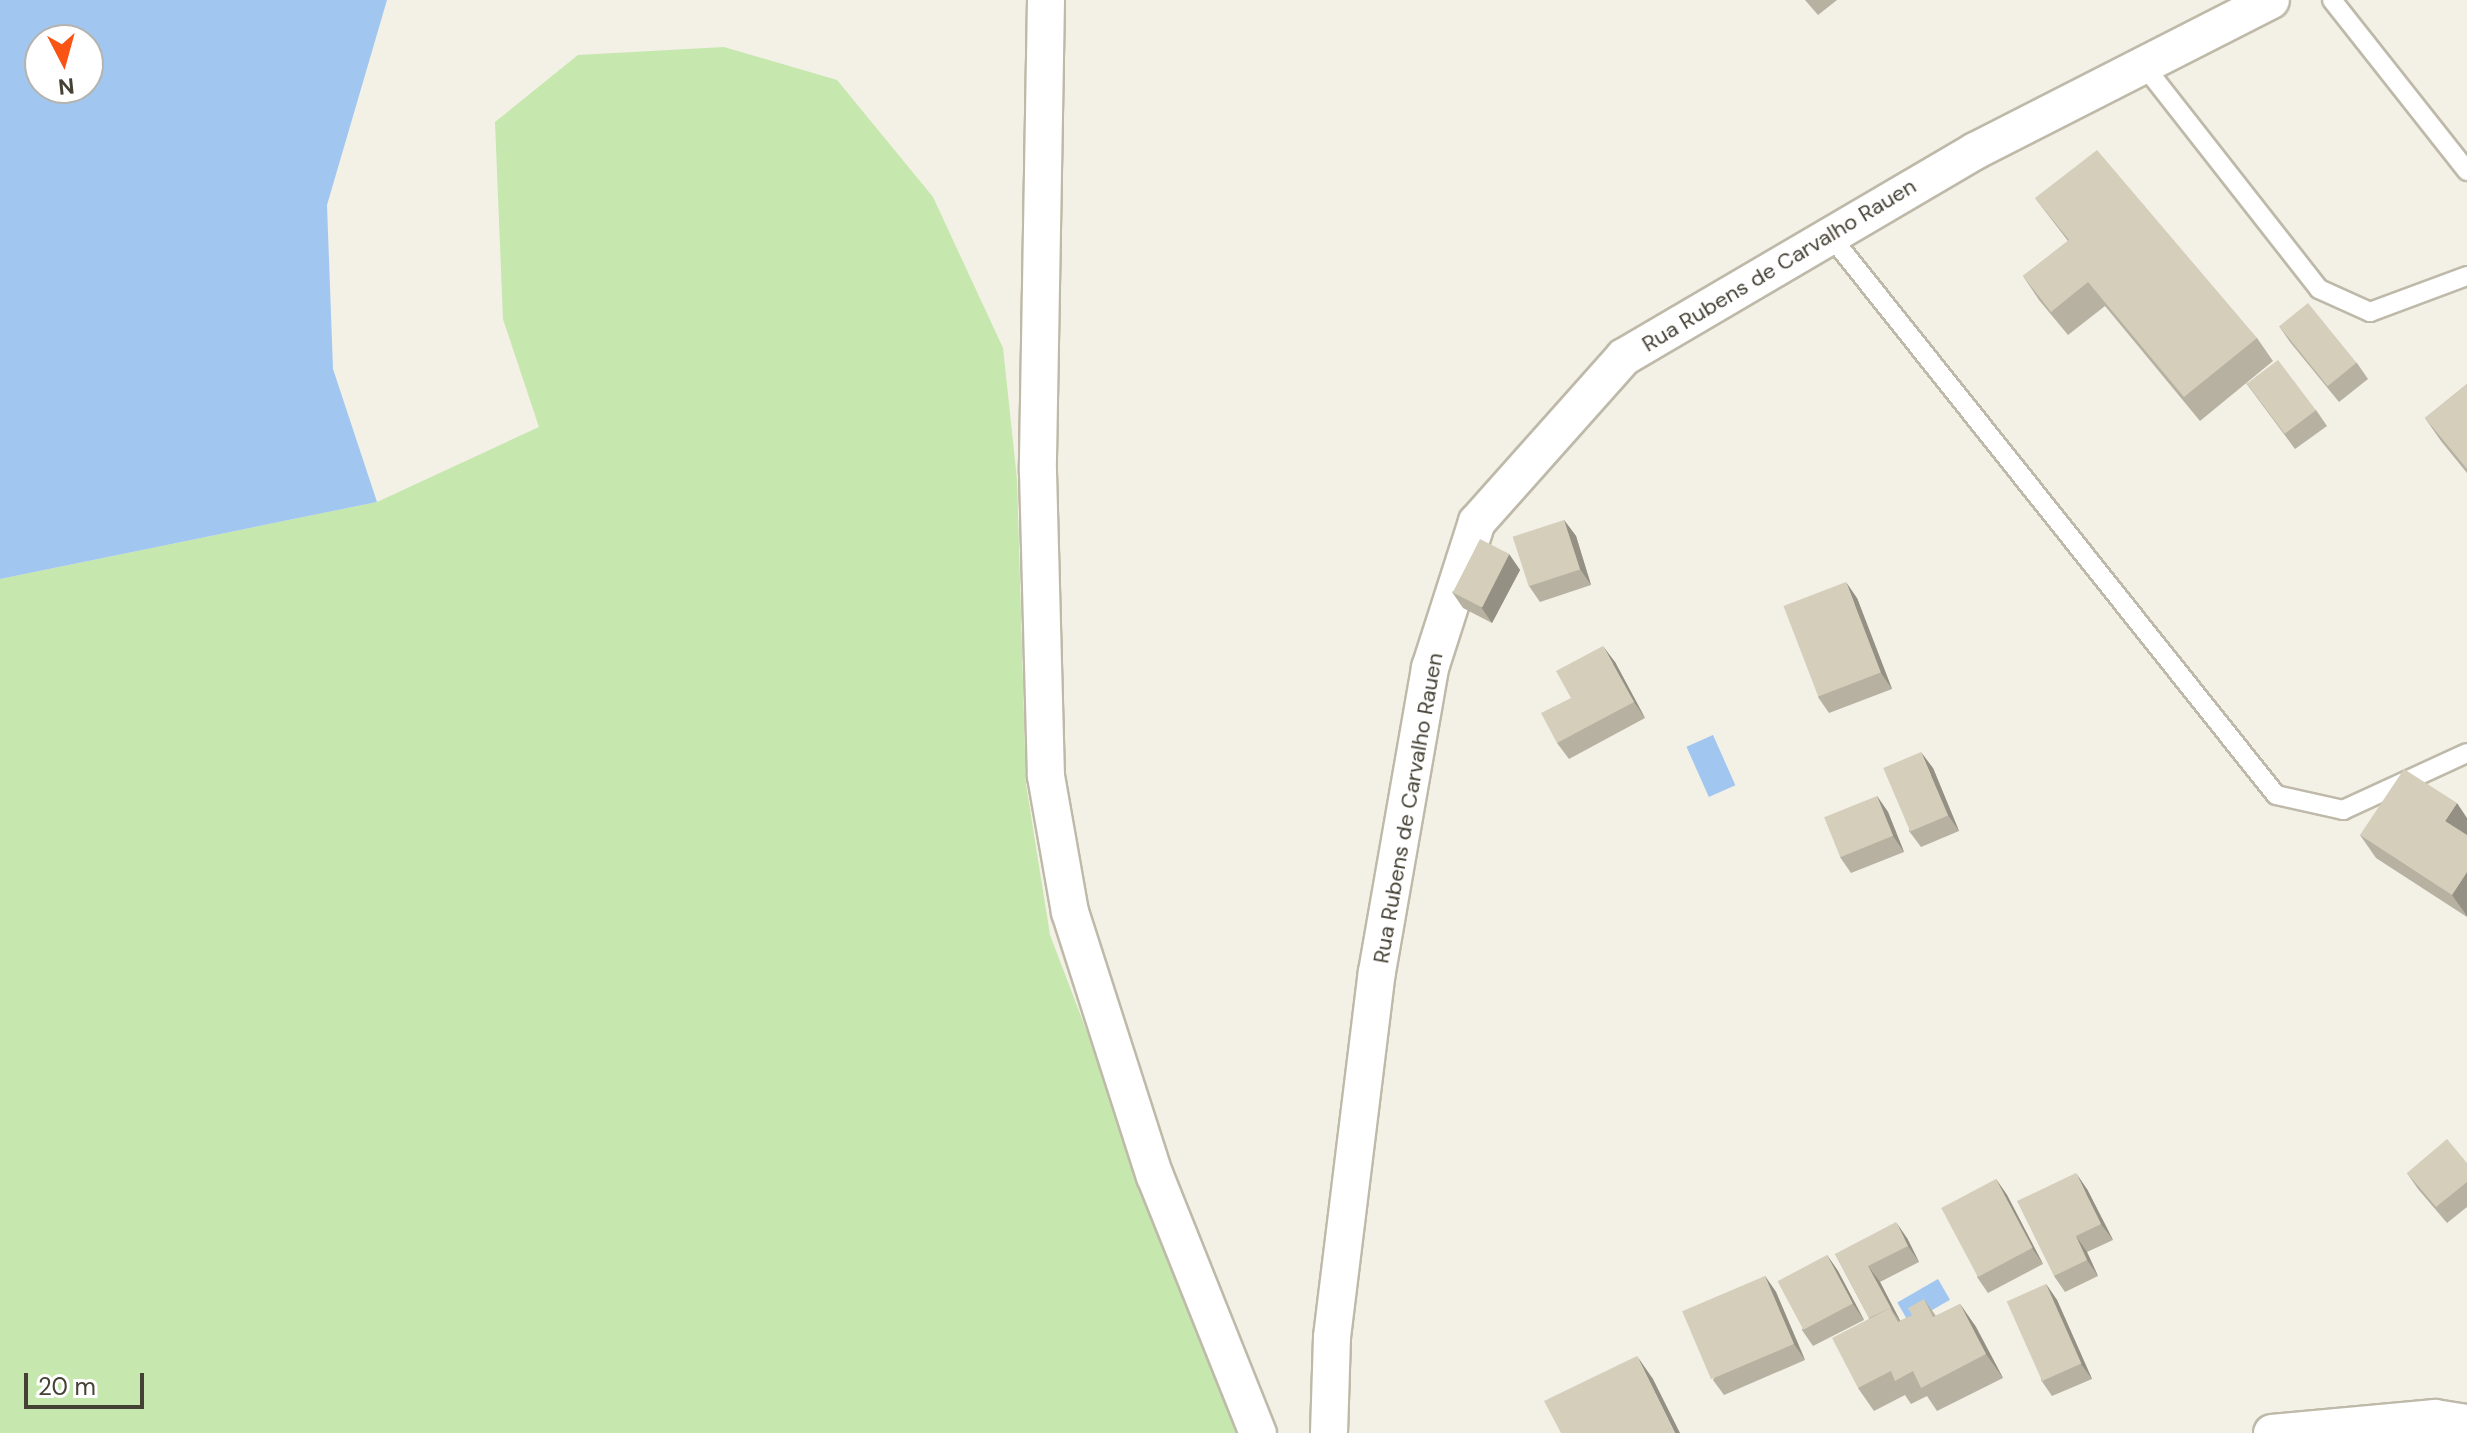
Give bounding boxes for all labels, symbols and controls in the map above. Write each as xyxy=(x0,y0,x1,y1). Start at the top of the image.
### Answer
north arrow xyxy=(24,24,104,104)
text: N xyxy=(57,71,76,102)
street label: Rua Rubens de Carvalho Rauen xyxy=(1637,173,1921,357)
street label: Rua Rubens de Carvalho Rauen xyxy=(1368,651,1448,965)
scale bar xyxy=(28,1357,148,1407)
text: 20 m xyxy=(38,1371,96,1402)

